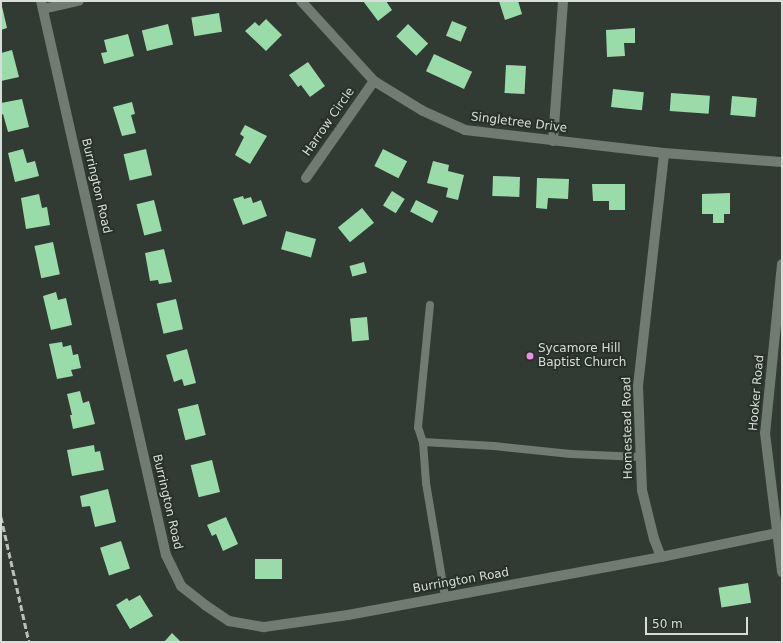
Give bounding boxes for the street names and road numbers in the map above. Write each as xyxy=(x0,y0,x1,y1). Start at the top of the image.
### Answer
street label: Harrow Circle xyxy=(300,85,358,159)
street label: Singletree Drive xyxy=(470,110,568,136)
street label: Burrington Road xyxy=(78,137,114,235)
street label: Hooker Road xyxy=(746,354,768,432)
street label: Homestead Road xyxy=(620,377,636,479)
street label: Burrington Road xyxy=(149,453,185,551)
street label: Burrington Road xyxy=(412,565,510,597)

